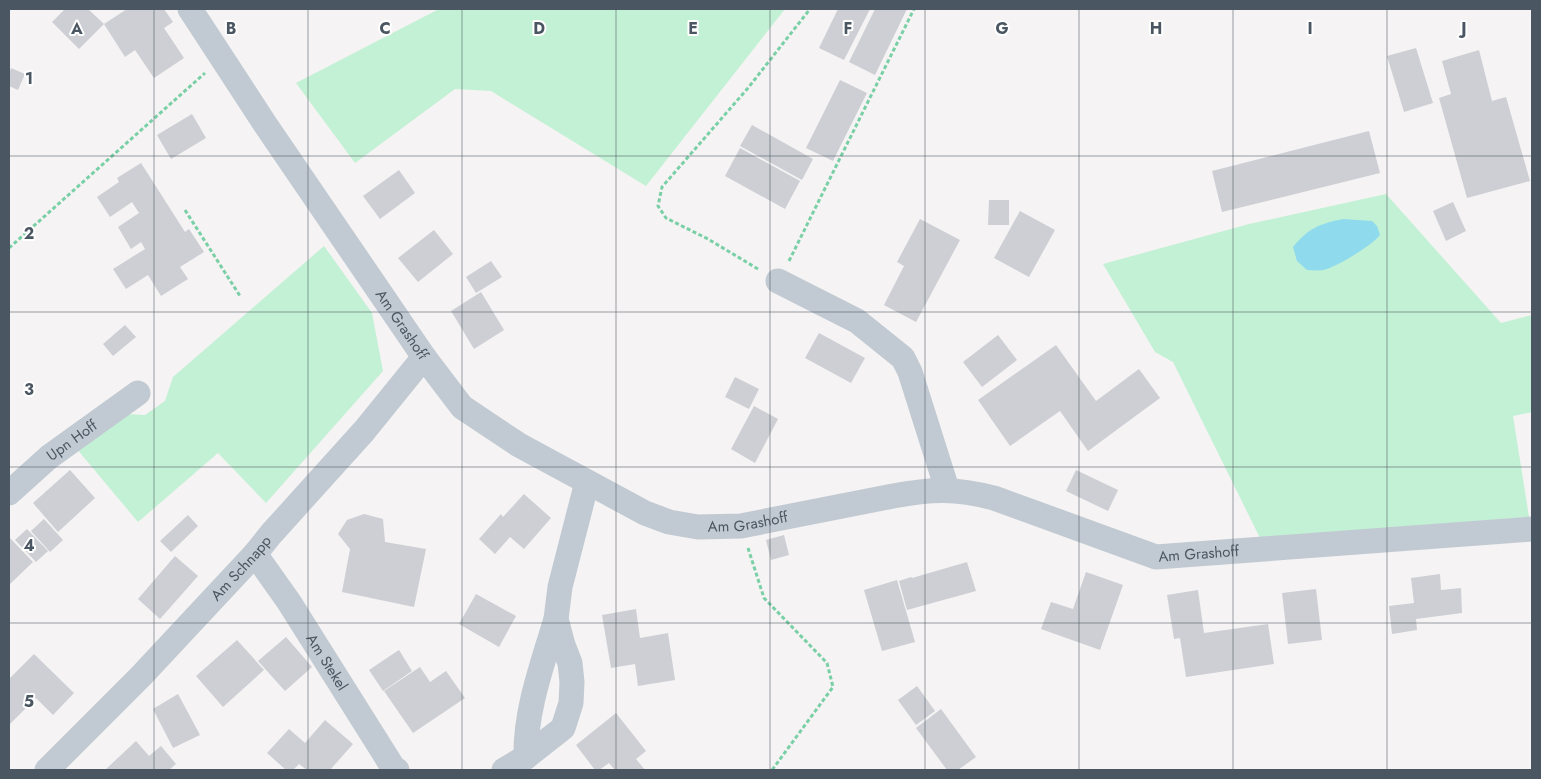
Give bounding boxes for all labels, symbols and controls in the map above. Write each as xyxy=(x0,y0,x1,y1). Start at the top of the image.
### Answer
text: A xyxy=(70,17,83,40)
text: B xyxy=(226,17,236,40)
text: C xyxy=(379,17,391,40)
text: D xyxy=(533,17,545,40)
text: E xyxy=(688,17,698,40)
text: F xyxy=(844,17,852,40)
text: G xyxy=(995,17,1009,40)
text: H xyxy=(1150,17,1162,40)
text: I xyxy=(1307,17,1313,40)
text: J xyxy=(1458,17,1467,40)
text: 1 xyxy=(25,67,33,90)
text: 2 xyxy=(24,222,34,245)
street label: Am Grashoff xyxy=(370,285,434,365)
text: 3 xyxy=(24,378,34,401)
street label: Upn Hoff xyxy=(42,414,102,466)
street label: Am Grashoff xyxy=(707,506,790,538)
street label: Am Schnapp xyxy=(206,530,277,606)
text: 4 xyxy=(23,534,35,557)
street label: Am Grashoff xyxy=(1157,540,1240,568)
street label: Am Stekel xyxy=(301,630,353,695)
text: 5 xyxy=(24,690,34,713)

